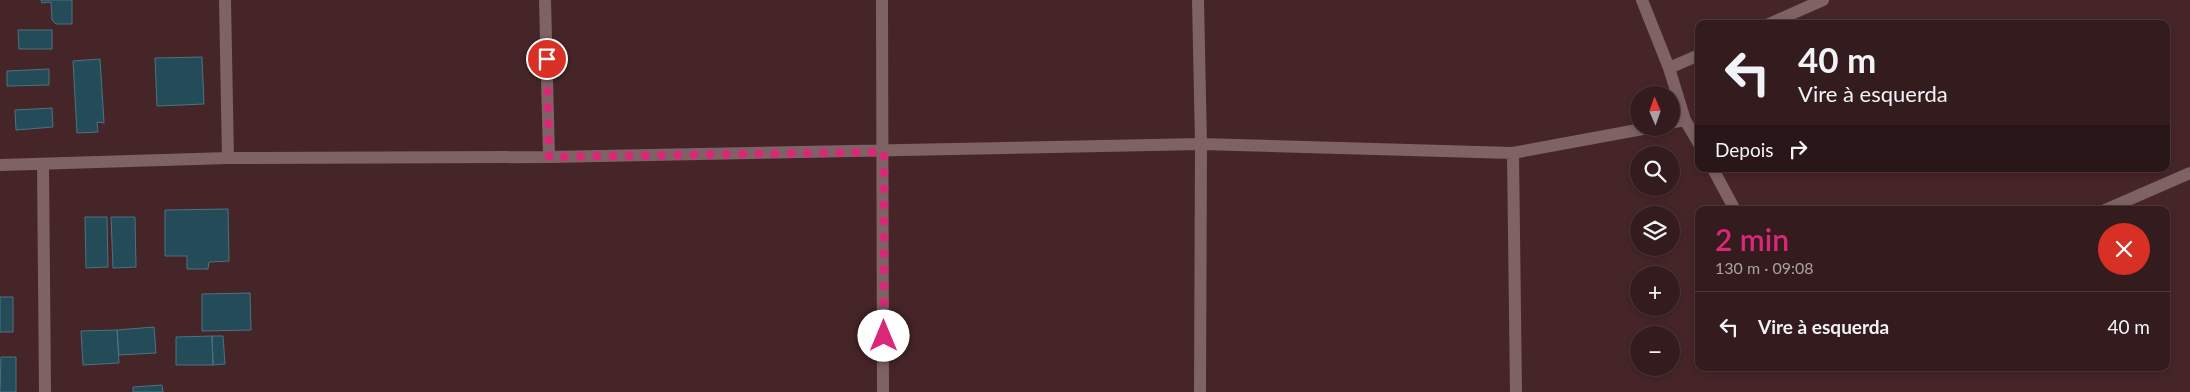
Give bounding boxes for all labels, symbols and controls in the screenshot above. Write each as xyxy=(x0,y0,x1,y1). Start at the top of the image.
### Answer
pin xyxy=(526,38,568,80)
text: 40 m xyxy=(1798,38,1876,80)
icon: left xyxy=(1715,40,1780,105)
icon: arrive xyxy=(533,45,561,73)
text: Vire à esquerda xyxy=(1798,80,1948,107)
north arrow xyxy=(1630,86,1680,136)
map controls xyxy=(1630,86,1680,376)
icon: right xyxy=(1784,135,1812,163)
text: Depois xyxy=(1715,138,1774,161)
button: search xyxy=(1630,146,1680,196)
button: layers xyxy=(1630,206,1680,256)
text: 2 min xyxy=(1715,221,1789,257)
button: close xyxy=(2098,223,2150,275)
text: 130 m · 09:08 xyxy=(1715,258,1814,277)
button: + xyxy=(1630,266,1680,316)
position arrow xyxy=(857,309,909,361)
icon: left xyxy=(1715,313,1743,341)
text: Vire à esquerda xyxy=(1758,315,1889,338)
text: 40 m xyxy=(2107,315,2150,338)
button: − xyxy=(1630,326,1680,376)

